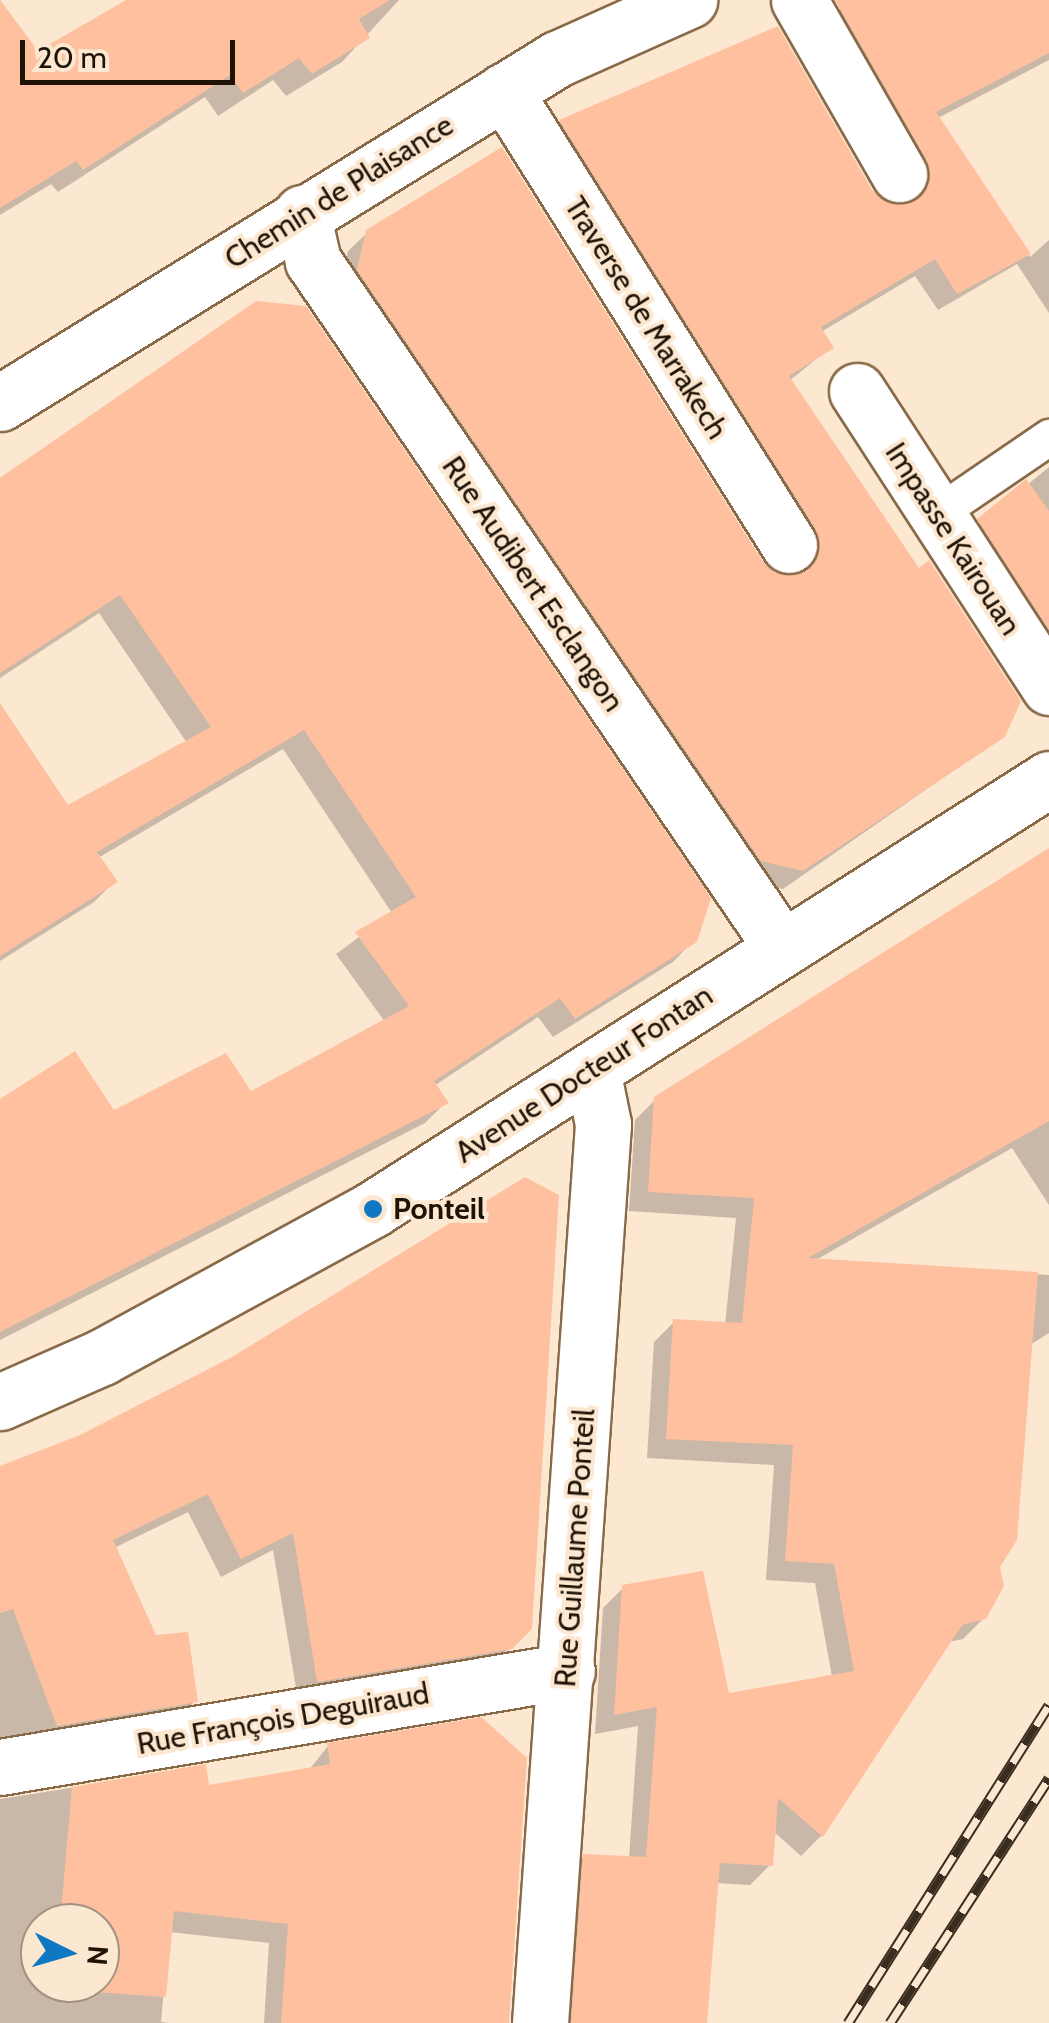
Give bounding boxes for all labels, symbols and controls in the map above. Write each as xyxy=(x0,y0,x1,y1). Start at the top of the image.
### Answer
scale bar xyxy=(25,20,240,82)
text: 20 m xyxy=(37,39,107,76)
street label: Chemin de Plaisance xyxy=(218,107,460,277)
street label: Traverse de Marrakech xyxy=(557,190,735,446)
street label: Impasse Kairouan xyxy=(877,436,1029,642)
street label: Rue Audibert Esclangon xyxy=(434,450,632,718)
street label: Avenue Docteur Fontan xyxy=(449,977,719,1171)
place label: Ponteil xyxy=(393,1191,485,1227)
marker: Ponteil xyxy=(362,1198,384,1220)
street label: Rue Guillaume Ponteil xyxy=(547,1408,603,1688)
street label: Rue François Deguiraud xyxy=(134,1676,432,1762)
north arrow xyxy=(20,1903,120,2003)
text: N xyxy=(80,1944,116,1967)

